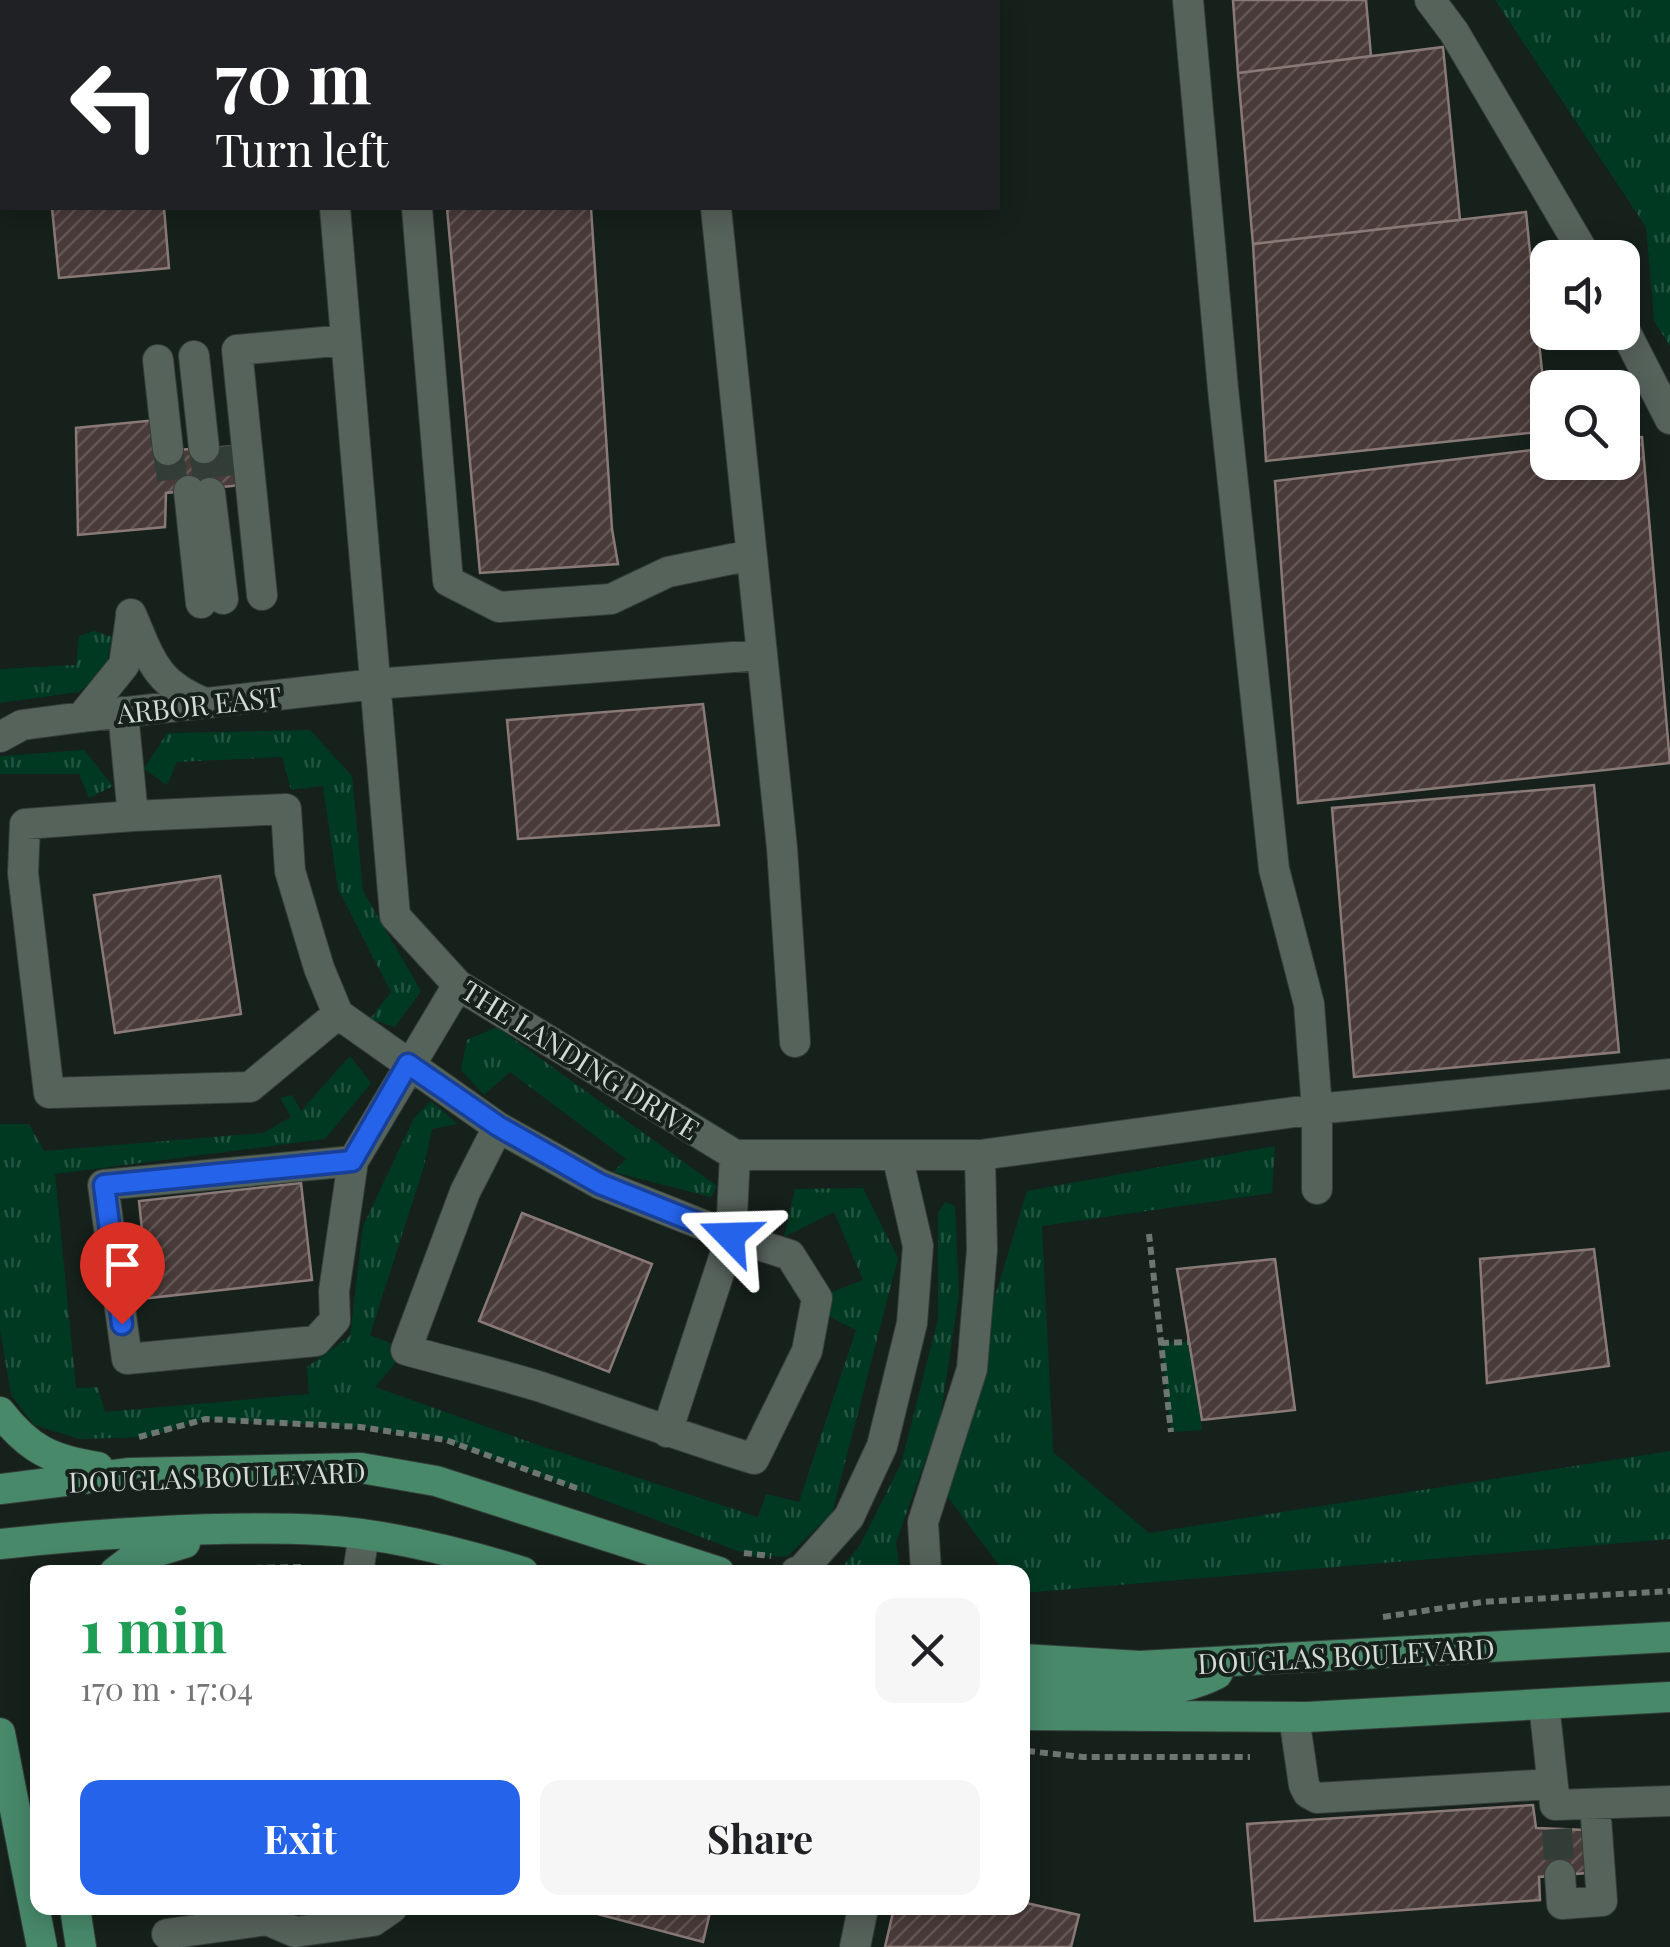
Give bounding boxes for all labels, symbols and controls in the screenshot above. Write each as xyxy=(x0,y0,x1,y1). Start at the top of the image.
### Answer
text: 70 m xyxy=(215,28,372,122)
icon: left xyxy=(50,40,180,170)
text: Turn left xyxy=(215,118,389,178)
map controls xyxy=(1530,240,1640,480)
button: sound xyxy=(1530,240,1640,350)
button: search xyxy=(1530,370,1640,480)
street label: ARBOR EAST xyxy=(114,677,283,731)
street label: THE LANDING DRIVE xyxy=(455,971,707,1147)
position arrow xyxy=(678,1184,782,1288)
pin xyxy=(80,1222,165,1325)
icon: arrive xyxy=(95,1237,150,1292)
street label: DOUGLAS BOULEVARD xyxy=(68,1452,366,1500)
text: 1 min xyxy=(80,1588,227,1668)
button: close xyxy=(875,1598,980,1703)
street label: DOUGLAS BOULEVARD xyxy=(1196,1629,1496,1681)
text: 170 m · 17:04 xyxy=(80,1666,253,1709)
button: Exit xyxy=(80,1780,520,1895)
button: Share xyxy=(540,1780,980,1895)

